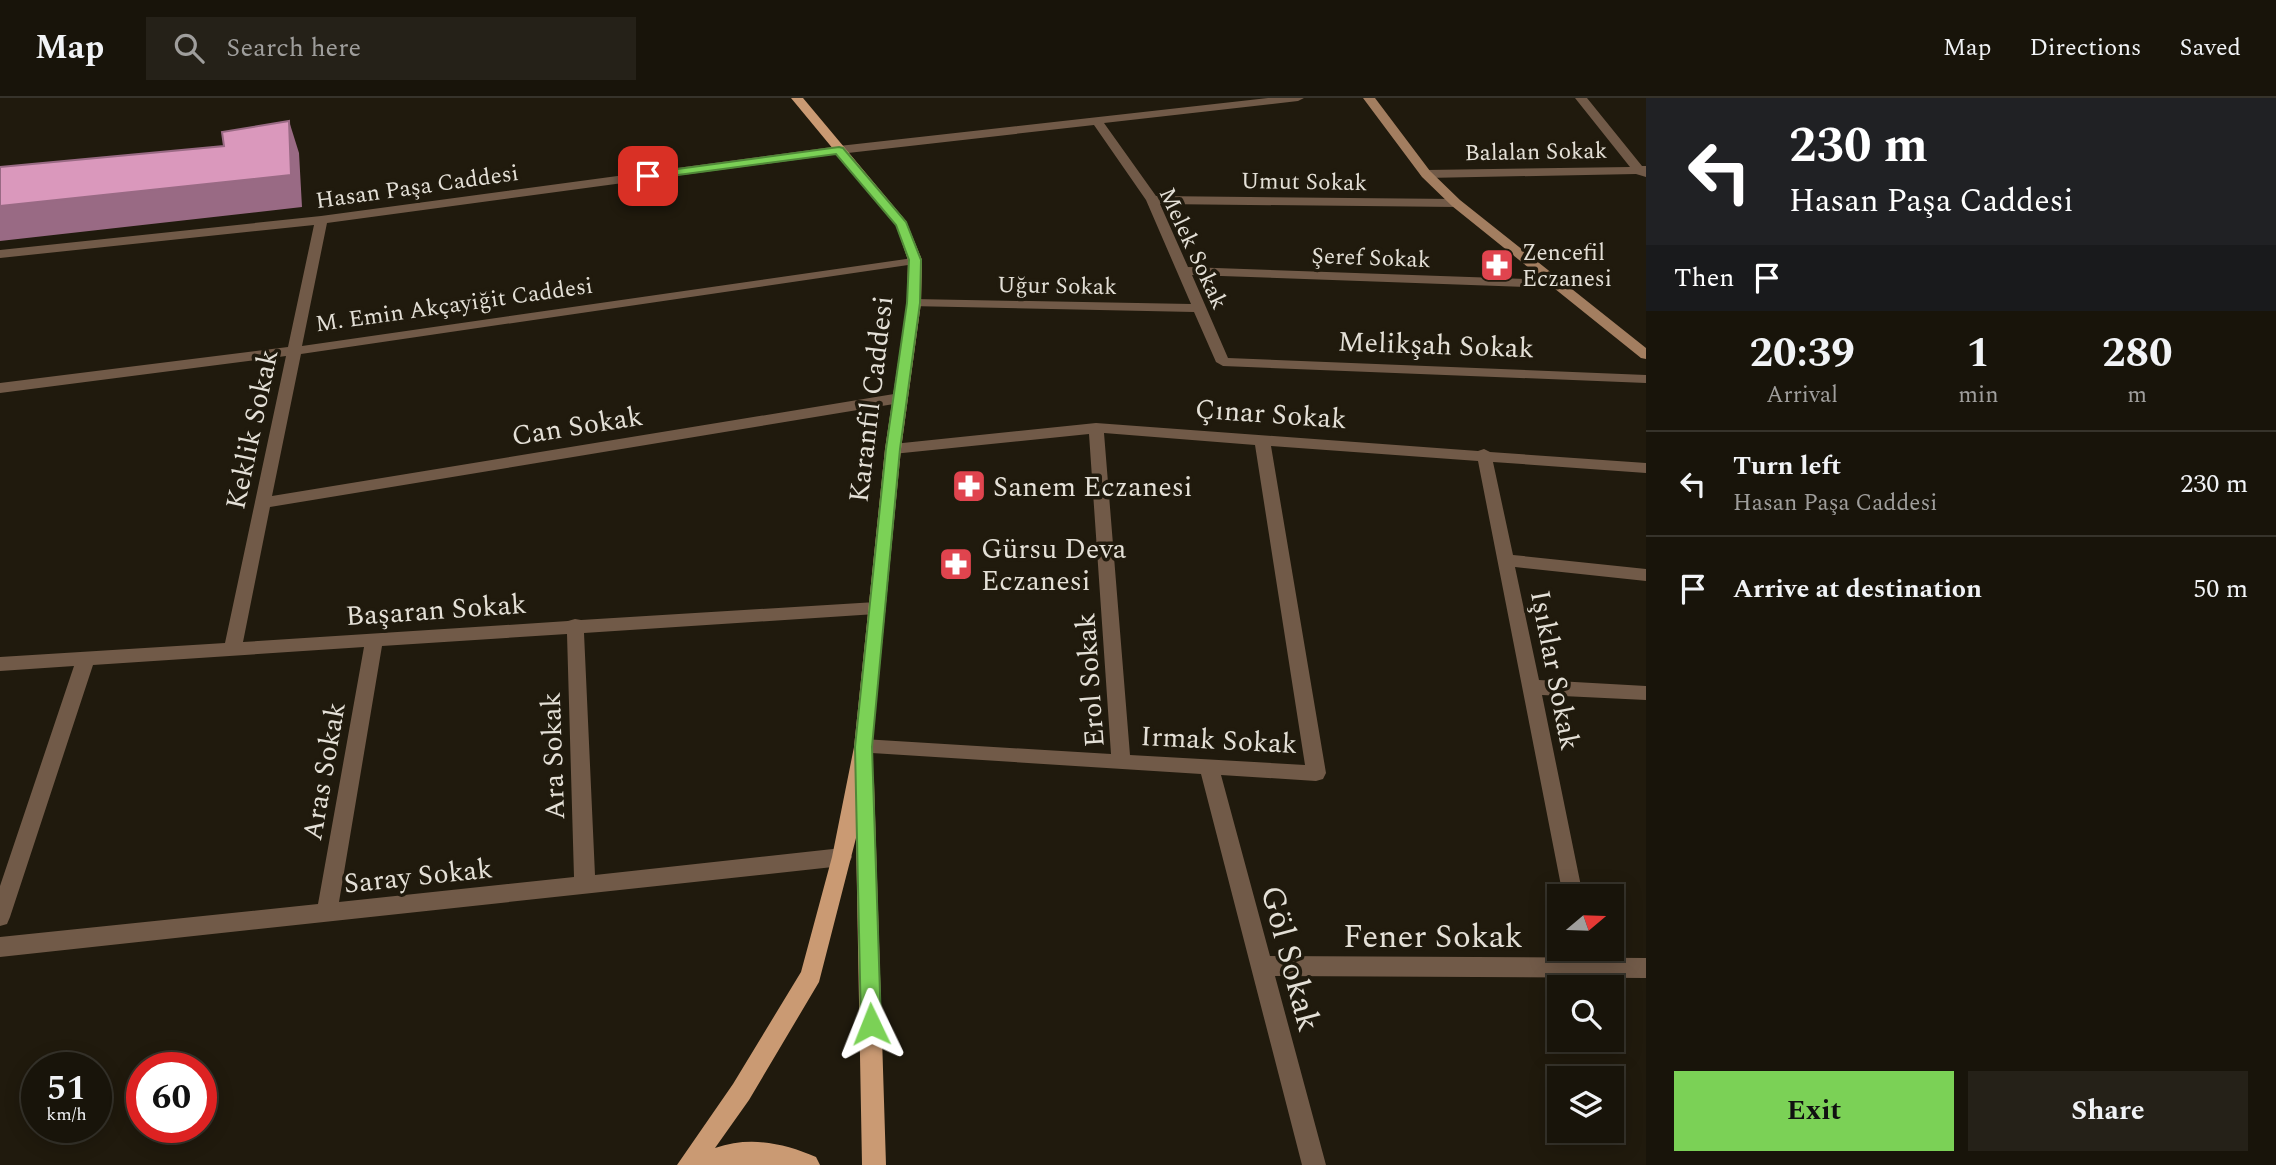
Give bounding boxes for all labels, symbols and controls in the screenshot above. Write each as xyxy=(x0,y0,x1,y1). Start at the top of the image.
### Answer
search box xyxy=(146,17,636,80)
text: Map xyxy=(35,23,104,73)
text: Search here xyxy=(226,28,361,68)
icon: search xyxy=(170,29,208,67)
text: Map xyxy=(1943,30,1991,66)
text: Directions xyxy=(2029,30,2141,66)
text: Saved xyxy=(2179,30,2241,66)
text: 230 m xyxy=(1789,109,1928,184)
icon: left xyxy=(1674,126,1765,217)
street label: Balalan Sokak xyxy=(1464,134,1608,171)
pin xyxy=(618,146,678,206)
street label: Hasan Paşa Caddesi xyxy=(314,156,521,219)
icon: arrive xyxy=(629,157,667,195)
street label: Umut Sokak xyxy=(1241,164,1368,201)
text: Hasan Paşa Caddesi xyxy=(1789,177,2074,226)
street label: Melek Sokak xyxy=(1149,182,1236,316)
place label: Zencefil Eczanesi xyxy=(1522,236,1612,297)
street label: Şeref Sokak xyxy=(1311,239,1431,278)
pharmacy icon: Zencefil Eczanesi xyxy=(1478,246,1516,284)
text: Then xyxy=(1674,258,1734,298)
icon: arrive xyxy=(1748,259,1786,297)
street label: Uğur Sokak xyxy=(997,268,1117,305)
street label: M. Emin Akçayiğit Caddesi xyxy=(313,269,595,342)
street label: Karanfil Caddesi xyxy=(837,293,905,505)
street label: Melikşah Sokak xyxy=(1337,321,1535,370)
text: 20:39 xyxy=(1749,322,1855,385)
text: 1 xyxy=(1967,322,1990,385)
text: 280 xyxy=(2102,322,2173,385)
street label: Keklik Sokak xyxy=(214,345,290,514)
text: Arrival xyxy=(1766,378,1838,413)
text: min xyxy=(1958,378,1999,413)
text: m xyxy=(2127,378,2147,413)
street label: Çınar Sokak xyxy=(1194,388,1348,441)
street label: Can Sokak xyxy=(509,395,646,458)
text: Turn left xyxy=(1733,446,1841,486)
text: 230 m xyxy=(2180,464,2248,504)
icon: left xyxy=(1674,465,1712,503)
place label: Sanem Eczanesi xyxy=(993,466,1193,509)
pharmacy icon: Sanem Eczanesi xyxy=(950,467,988,505)
text: Hasan Paşa Caddesi xyxy=(1733,486,1938,521)
place label: Gürsu Deva Eczanesi xyxy=(981,528,1127,603)
pharmacy icon: Gürsu Deva Eczanesi xyxy=(937,545,975,583)
text: Arrive at destination xyxy=(1733,569,1982,609)
text: 50 m xyxy=(2193,569,2248,609)
icon: arrive xyxy=(1674,570,1712,608)
street label: Başaran Sokak xyxy=(344,583,528,638)
street label: Işıklar Sokak xyxy=(1518,587,1591,754)
street label: Erol Sokak xyxy=(1064,611,1117,749)
street label: Ara Sokak xyxy=(530,691,577,821)
street label: Aras Sokak xyxy=(291,699,358,844)
street label: Irmak Sokak xyxy=(1139,715,1298,766)
street label: Saray Sokak xyxy=(342,847,495,906)
street label: Göl Sokak xyxy=(1247,880,1334,1037)
north arrow xyxy=(1547,884,1624,961)
map controls xyxy=(1547,884,1624,1143)
street label: Fener Sokak xyxy=(1343,912,1523,962)
button: search xyxy=(1547,975,1624,1052)
position arrow xyxy=(834,987,908,1061)
speed limit sign: 60 xyxy=(126,1052,217,1143)
text: 51 xyxy=(47,1062,86,1115)
button: layers xyxy=(1547,1066,1624,1143)
button: Exit xyxy=(1674,1071,1954,1151)
button: Share xyxy=(1968,1071,2248,1151)
text: km/h xyxy=(46,1101,87,1128)

